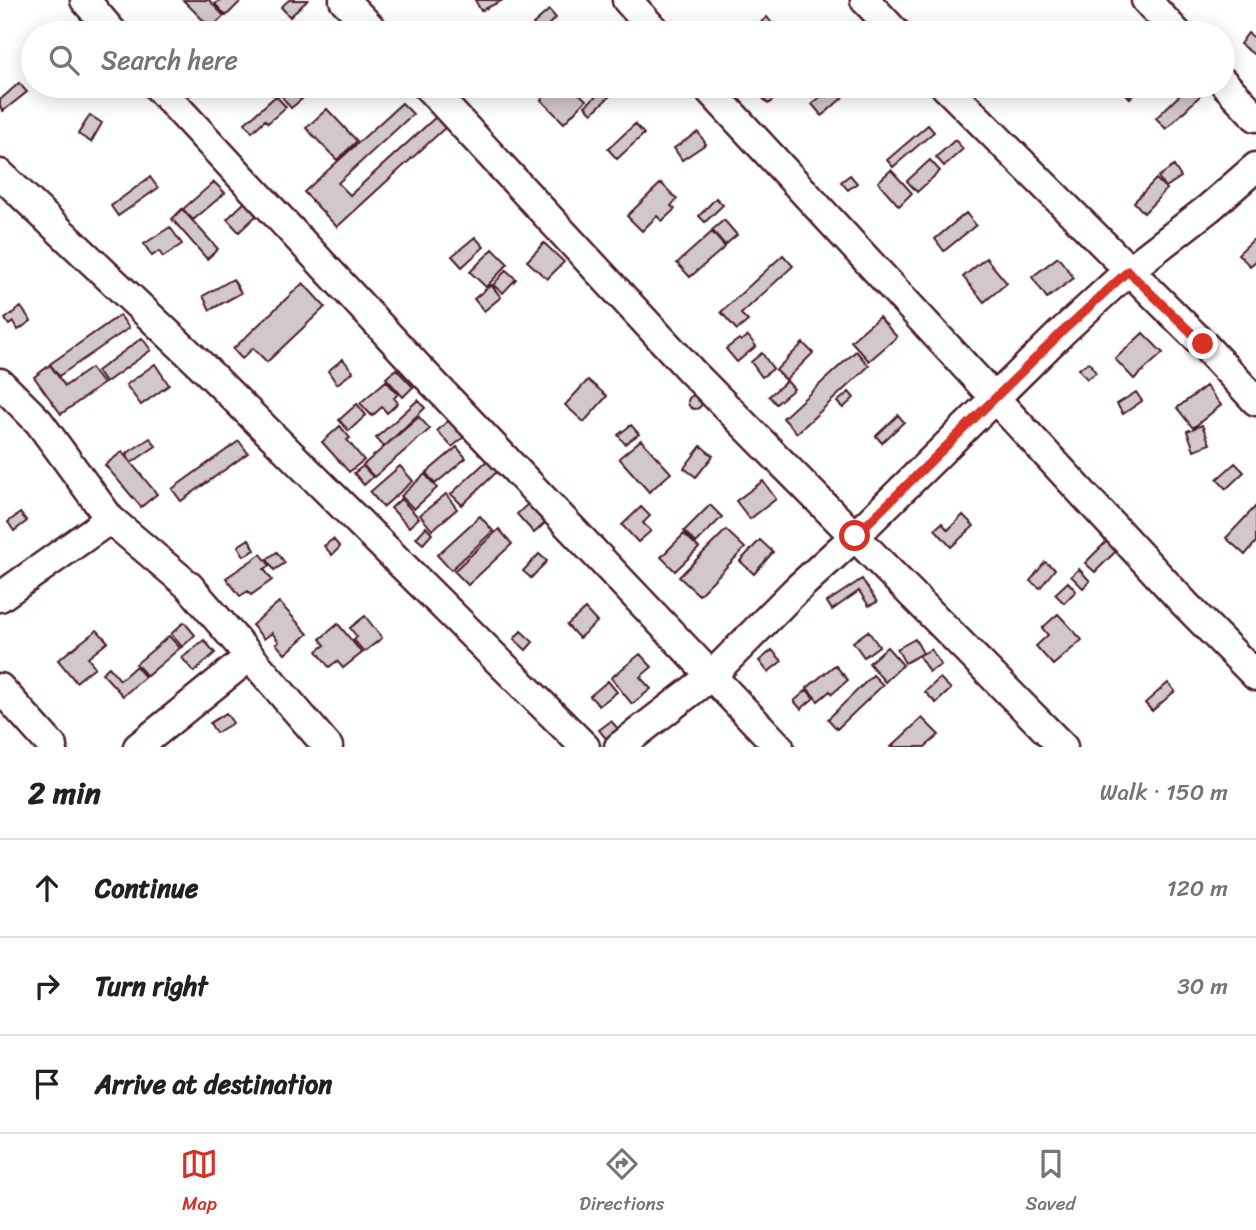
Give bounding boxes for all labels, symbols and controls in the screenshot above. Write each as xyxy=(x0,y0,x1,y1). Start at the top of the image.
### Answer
search box xyxy=(21,21,1235,98)
text: Search here xyxy=(101,37,238,83)
icon: search xyxy=(45,41,83,79)
route end xyxy=(1187,328,1218,359)
route start xyxy=(839,520,870,551)
text: 2 min xyxy=(28,766,101,820)
text: Walk · 150 m xyxy=(1100,772,1228,813)
text: Continue xyxy=(95,865,198,911)
text: 120 m xyxy=(1167,868,1228,909)
icon: ahead xyxy=(28,869,66,907)
text: Turn right xyxy=(95,963,208,1009)
text: 30 m xyxy=(1177,966,1228,1007)
icon: right xyxy=(28,967,66,1005)
text: Arrive at destination xyxy=(95,1061,332,1107)
icon: arrive xyxy=(28,1065,66,1103)
tab: Map xyxy=(180,1145,218,1220)
tab: Directions xyxy=(579,1145,665,1220)
tab: Saved xyxy=(1025,1145,1076,1220)

